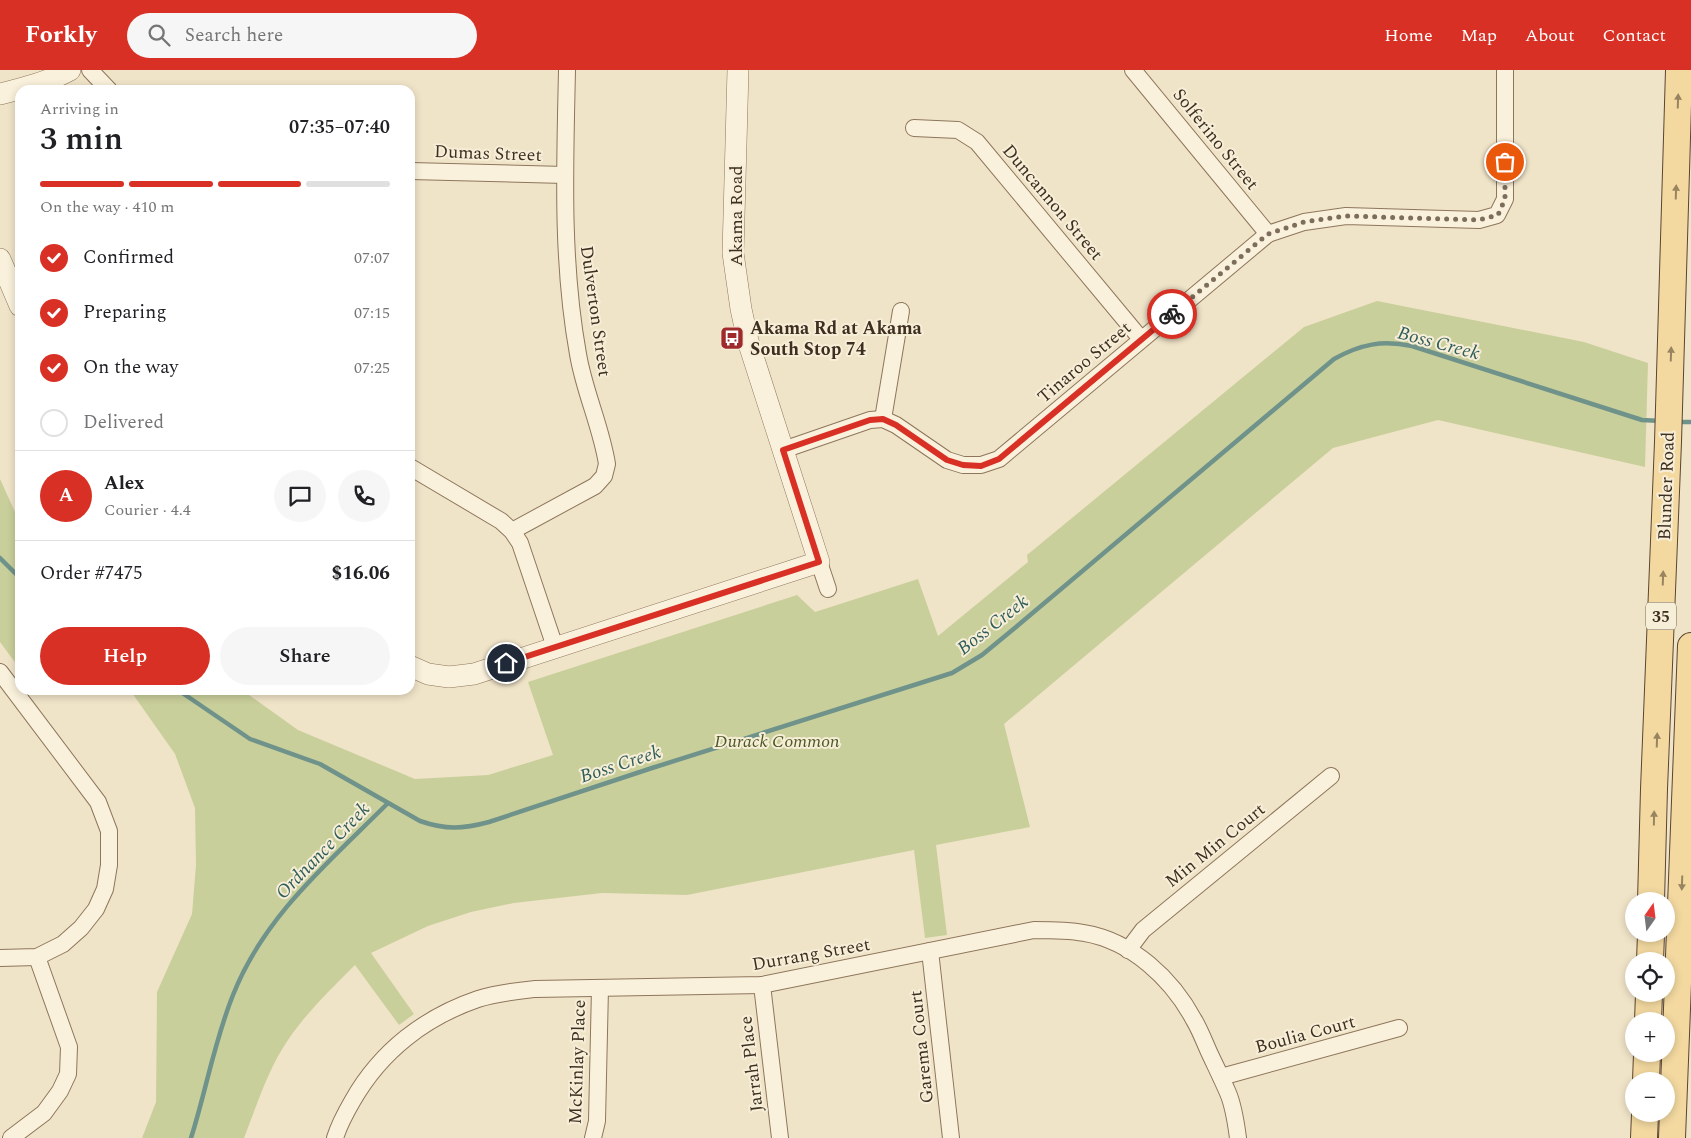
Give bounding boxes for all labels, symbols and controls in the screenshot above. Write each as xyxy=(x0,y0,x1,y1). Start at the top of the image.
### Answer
search box xyxy=(127,13,477,58)
text: Forkly xyxy=(25,17,97,53)
icon: search xyxy=(145,21,173,49)
text: Search here xyxy=(185,21,283,50)
text: Home xyxy=(1384,22,1433,49)
text: Map xyxy=(1461,22,1497,49)
text: About xyxy=(1525,22,1575,49)
text: Contact xyxy=(1603,22,1666,49)
street label: Solferino Street xyxy=(1166,82,1265,196)
one-way arrow xyxy=(1675,93,1683,109)
text: Arriving in xyxy=(40,97,119,121)
text: 07:35–07:40 xyxy=(289,113,390,142)
text: 3 min xyxy=(40,115,123,164)
street label: Dumas Street xyxy=(434,138,542,169)
street label: Duncannon Street xyxy=(996,138,1110,266)
pin xyxy=(1484,141,1526,183)
icon: bag xyxy=(1491,148,1519,176)
street label: Akama Road xyxy=(723,165,750,267)
one-way arrow xyxy=(1672,183,1680,199)
text: On the way · 410 m xyxy=(40,195,174,219)
text: Confirmed xyxy=(83,243,174,272)
icon: check xyxy=(40,244,68,272)
street label: Dulverton Street xyxy=(573,244,618,378)
text: 07:07 xyxy=(354,246,390,270)
courier xyxy=(1147,289,1197,339)
text: Preparing xyxy=(83,298,167,327)
icon: check xyxy=(40,299,68,327)
icon: bike xyxy=(1158,300,1186,328)
text: 07:15 xyxy=(354,301,390,325)
place label: Akama Rd at Akama South Stop 74 xyxy=(750,315,923,363)
street label: Tinaroo Street xyxy=(1031,315,1137,410)
water label: Boss Creek xyxy=(1394,319,1483,368)
bus stop icon: Akama Rd at Akama South Stop 74 xyxy=(719,325,745,351)
one-way arrow xyxy=(1667,346,1675,362)
text: On the way xyxy=(83,353,179,382)
icon: check xyxy=(40,354,68,382)
text: 07:25 xyxy=(354,356,390,380)
text: Delivered xyxy=(83,408,164,437)
street label: Blunder Road xyxy=(1651,431,1682,541)
text: Alex xyxy=(104,469,145,498)
button: chat xyxy=(274,470,326,522)
button: phone xyxy=(338,470,390,522)
text: A xyxy=(59,481,73,510)
text: Courier · 4.4 xyxy=(104,498,191,522)
text: Order #7475 xyxy=(40,559,143,588)
text: $16.06 xyxy=(332,559,390,588)
one-way arrow xyxy=(1659,570,1667,586)
water label: Boss Creek xyxy=(951,588,1035,662)
road number: 35 xyxy=(1646,602,1676,630)
button: Help xyxy=(40,627,210,685)
button: Share xyxy=(220,627,390,685)
pin xyxy=(485,642,527,684)
icon: home xyxy=(492,649,520,677)
park label: Durack Common xyxy=(714,728,840,755)
one-way arrow xyxy=(1653,732,1661,748)
water label: Boss Creek xyxy=(576,738,665,791)
water label: Ordnance Creek xyxy=(269,796,377,906)
street label: Min Min Court xyxy=(1159,796,1271,894)
one-way arrow xyxy=(1650,809,1658,825)
one-way arrow xyxy=(1677,875,1685,891)
north arrow xyxy=(1625,892,1675,942)
map controls xyxy=(1625,892,1675,1122)
street label: Durrang Street xyxy=(750,931,872,978)
button: locate xyxy=(1625,952,1675,1002)
street label: Garema Court xyxy=(902,989,941,1105)
street label: McKinlay Place xyxy=(562,999,593,1125)
street label: Boulia Court xyxy=(1252,1008,1358,1061)
button: + xyxy=(1625,1012,1675,1062)
street label: Jarrah Place xyxy=(732,1014,771,1113)
button: − xyxy=(1625,1072,1675,1122)

